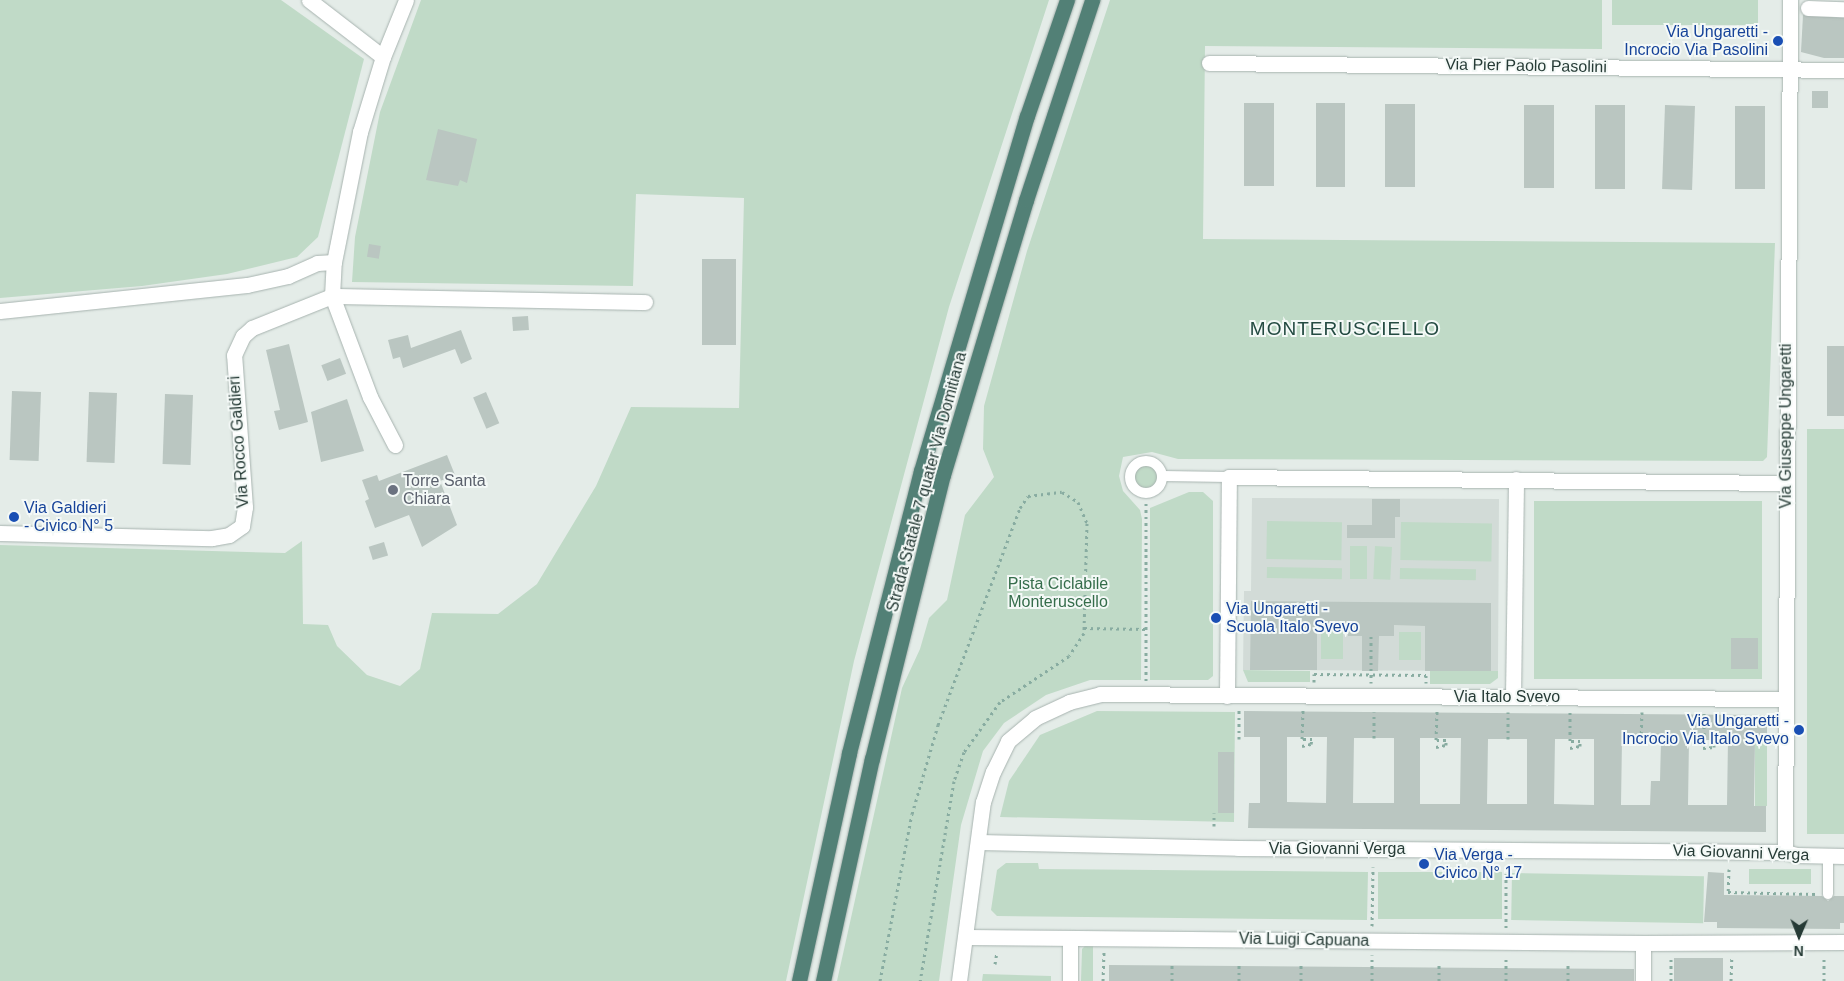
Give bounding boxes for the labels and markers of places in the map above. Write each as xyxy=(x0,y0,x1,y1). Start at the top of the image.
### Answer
place label: Via Ungaretti - Incrocio Via Pasolini xyxy=(1624,22,1768,60)
marker: Via Ungaretti - Incrocio Via Pasolini xyxy=(1772,35,1784,47)
place label: Torre Santa Chiara xyxy=(403,471,486,509)
marker: Torre Santa Chiara xyxy=(387,484,399,496)
place label: Via Galdieri - Civico N° 5 xyxy=(24,498,113,536)
marker: Via Galdieri - Civico N° 5 xyxy=(8,511,20,523)
place label: Via Ungaretti - Scuola Italo Svevo xyxy=(1226,599,1359,637)
marker: Via Ungaretti - Scuola Italo Svevo xyxy=(1210,612,1222,624)
place label: Via Ungaretti - Incrocio Via Italo Svevo xyxy=(1622,711,1789,749)
marker: Via Ungaretti - Incrocio Via Italo Svevo xyxy=(1793,724,1805,736)
place label: Via Verga - Civico N° 17 xyxy=(1434,845,1522,883)
marker: Via Verga - Civico N° 17 xyxy=(1418,858,1430,870)

